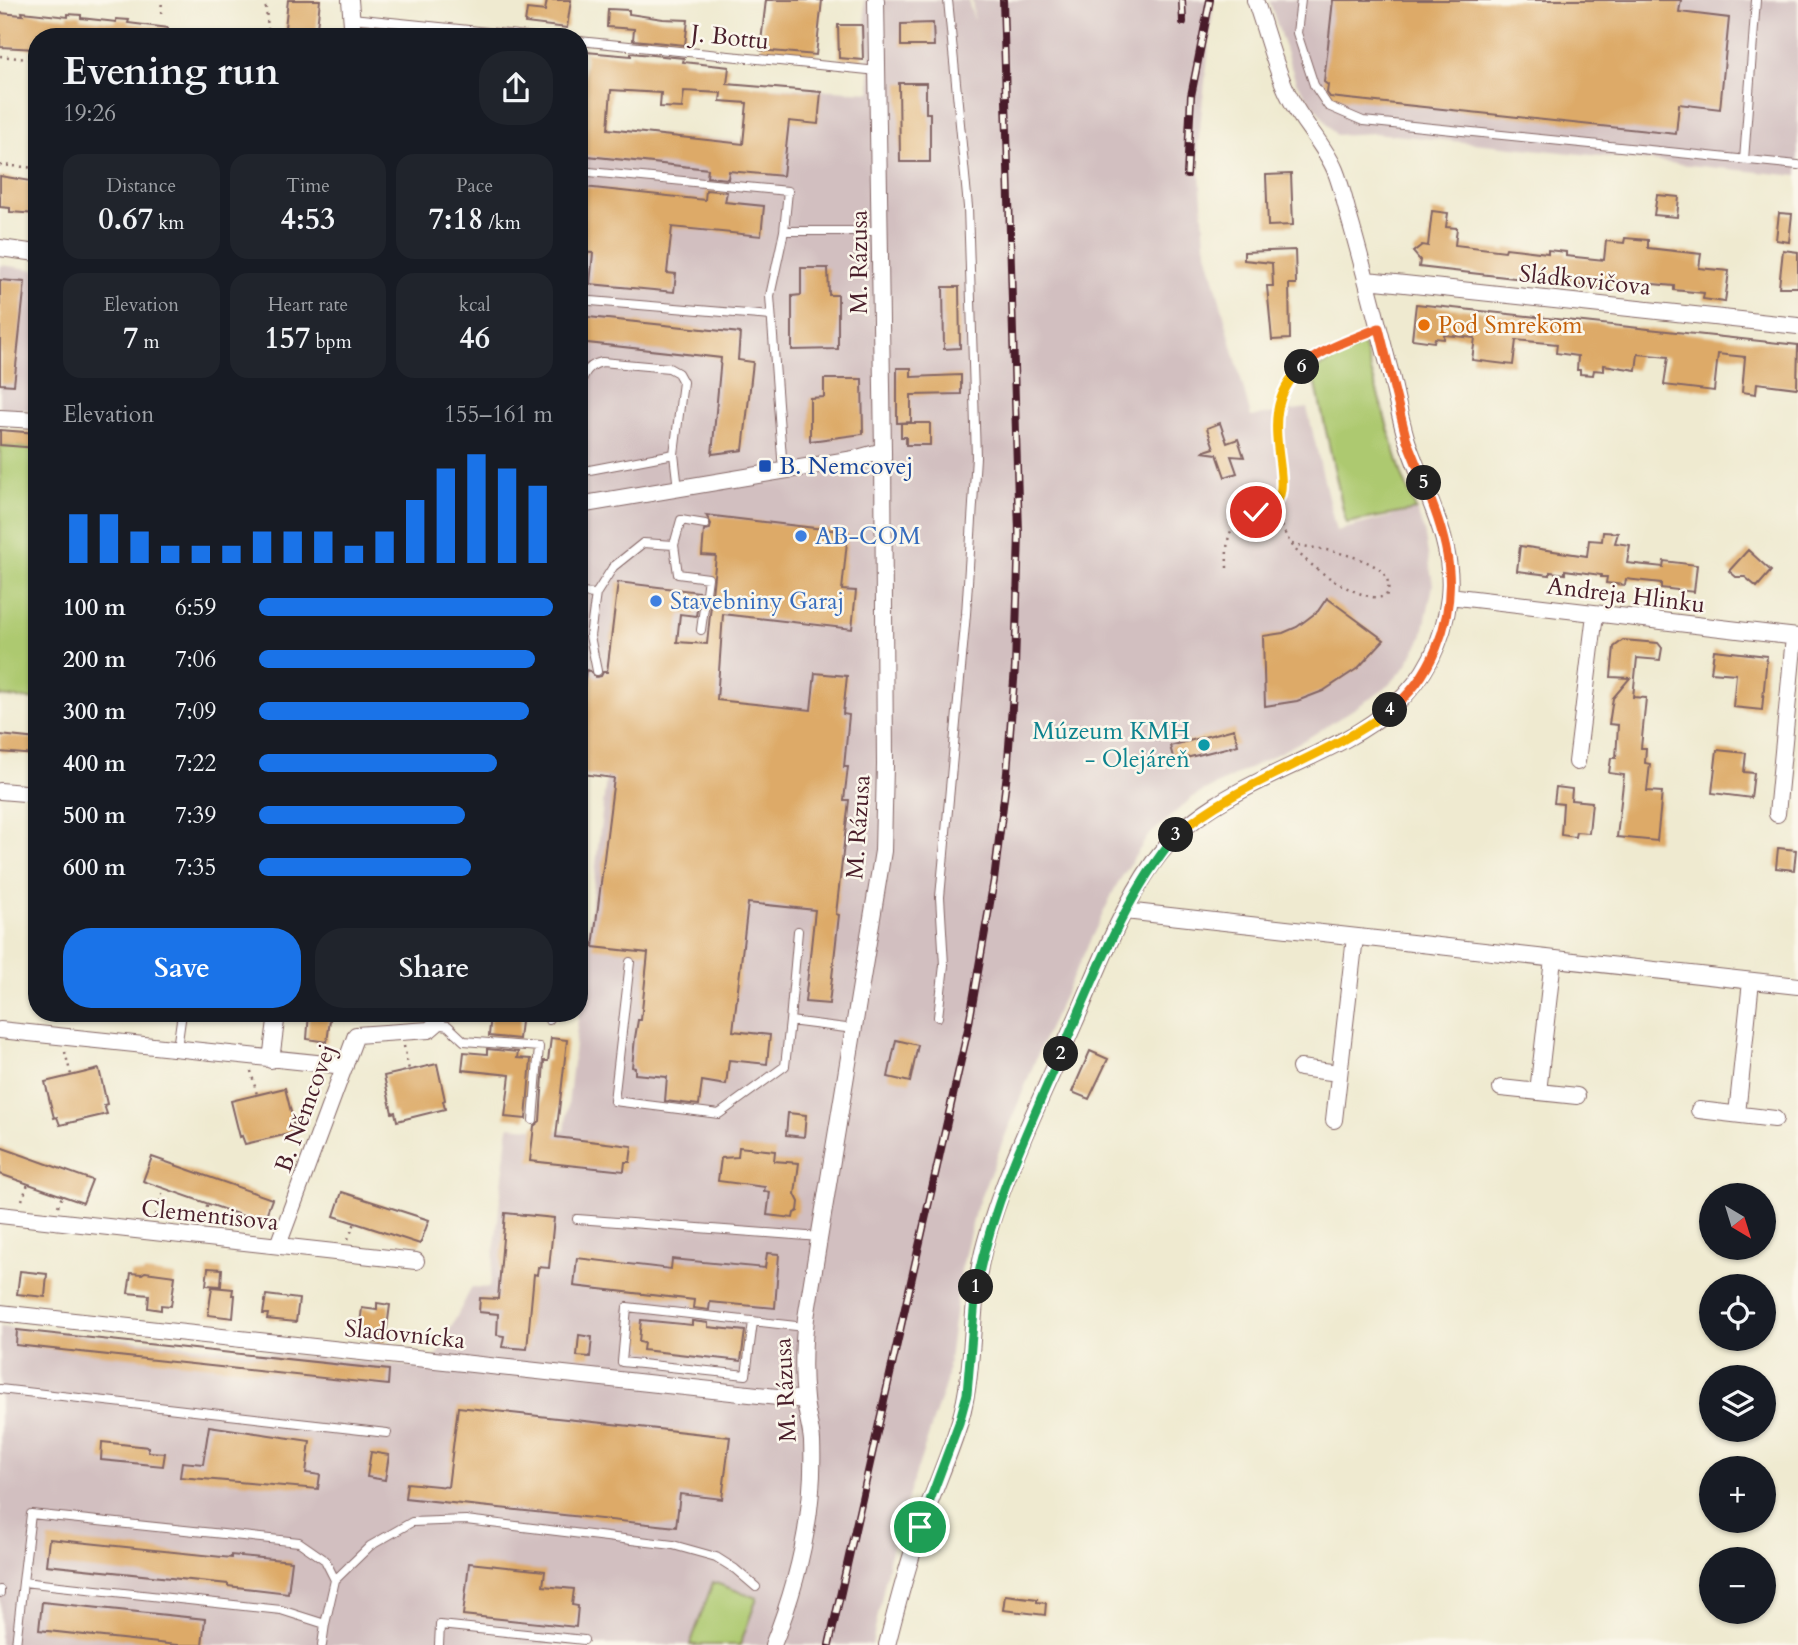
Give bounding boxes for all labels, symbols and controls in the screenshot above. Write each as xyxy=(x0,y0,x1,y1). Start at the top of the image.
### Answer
street label: J. Bottu xyxy=(686,17,771,58)
text: Evening run xyxy=(63,46,279,98)
button: share xyxy=(479,51,553,125)
text: 19:26 xyxy=(63,98,116,129)
text: Distance xyxy=(107,173,176,199)
text: Time xyxy=(286,173,330,199)
text: Pace xyxy=(456,173,493,199)
text: 0.67 xyxy=(98,199,153,240)
text: 4:53 xyxy=(281,199,335,240)
text: 7:18 xyxy=(429,199,483,240)
street label: M. Rázusa xyxy=(843,209,876,314)
text: km xyxy=(153,210,184,236)
text: /km xyxy=(483,210,521,236)
street label: Sládkovičova xyxy=(1517,257,1653,304)
text: Elevation xyxy=(104,292,179,318)
text: Heart rate xyxy=(268,292,348,318)
text: kcal xyxy=(459,292,491,318)
place label: Pod Smrekom xyxy=(1438,309,1583,342)
marker: Pod Smrekom xyxy=(1416,317,1432,333)
text: 7 xyxy=(123,318,138,359)
text: 157 xyxy=(264,318,310,359)
text: 46 xyxy=(459,318,490,359)
text: m xyxy=(138,329,160,355)
text: bpm xyxy=(310,329,352,355)
pin: 6 xyxy=(1284,350,1320,384)
text: 6 xyxy=(1297,353,1306,379)
text: Elevation xyxy=(63,399,154,430)
text: 155–161 m xyxy=(444,399,553,430)
place label: B. Nemcovej xyxy=(779,450,913,483)
marker: B. Nemcovej xyxy=(757,458,773,474)
pin: 5 xyxy=(1406,466,1442,500)
text: 5 xyxy=(1419,469,1428,495)
pin xyxy=(1226,482,1286,542)
icon: check xyxy=(1237,493,1275,531)
place label: AB-COM xyxy=(815,520,921,553)
marker: AB-COM xyxy=(793,528,809,544)
street label: Andreja Hlinku xyxy=(1545,569,1707,622)
place label: Stavebniny Garaj xyxy=(670,585,844,618)
text: 100 m xyxy=(63,592,126,623)
text: 6:59 xyxy=(175,592,216,623)
marker: Stavebniny Garaj xyxy=(648,593,664,609)
text: 200 m xyxy=(63,644,126,675)
text: 7:06 xyxy=(175,644,216,675)
pin: 4 xyxy=(1372,692,1408,728)
text: 300 m xyxy=(63,696,126,727)
text: 7:09 xyxy=(175,696,216,727)
text: 4 xyxy=(1385,696,1394,722)
place label: Múzeum KMH - Olejáreň xyxy=(1032,715,1190,776)
marker: Múzeum KMH - Olejáreň xyxy=(1196,737,1212,753)
text: 400 m xyxy=(63,748,126,779)
text: 7:22 xyxy=(175,748,216,779)
street label: M. Rázusa xyxy=(838,773,879,880)
text: 500 m xyxy=(63,800,126,831)
text: 7:39 xyxy=(175,800,216,831)
pin: 3 xyxy=(1158,818,1194,852)
text: 3 xyxy=(1171,821,1180,847)
text: 600 m xyxy=(63,852,126,883)
text: 7:35 xyxy=(175,852,216,883)
button: Save xyxy=(63,928,301,1008)
button: Share xyxy=(315,928,553,1008)
pin: 2 xyxy=(1044,1036,1078,1072)
street label: B. Němcovej xyxy=(267,1039,344,1177)
text: 2 xyxy=(1056,1040,1065,1066)
north arrow xyxy=(1699,1183,1776,1260)
map controls xyxy=(1699,1183,1776,1624)
street label: Clementisova xyxy=(140,1192,281,1239)
pin: 1 xyxy=(958,1270,993,1304)
text: 1 xyxy=(971,1273,980,1299)
button: locate xyxy=(1699,1274,1776,1351)
street label: Sladovnícka xyxy=(343,1312,467,1357)
street label: M. Rázusa xyxy=(766,1336,805,1443)
button: layers xyxy=(1699,1365,1776,1442)
button: + xyxy=(1699,1456,1776,1533)
pin xyxy=(890,1497,950,1557)
icon: arrive xyxy=(901,1508,939,1546)
button: − xyxy=(1699,1547,1776,1624)

